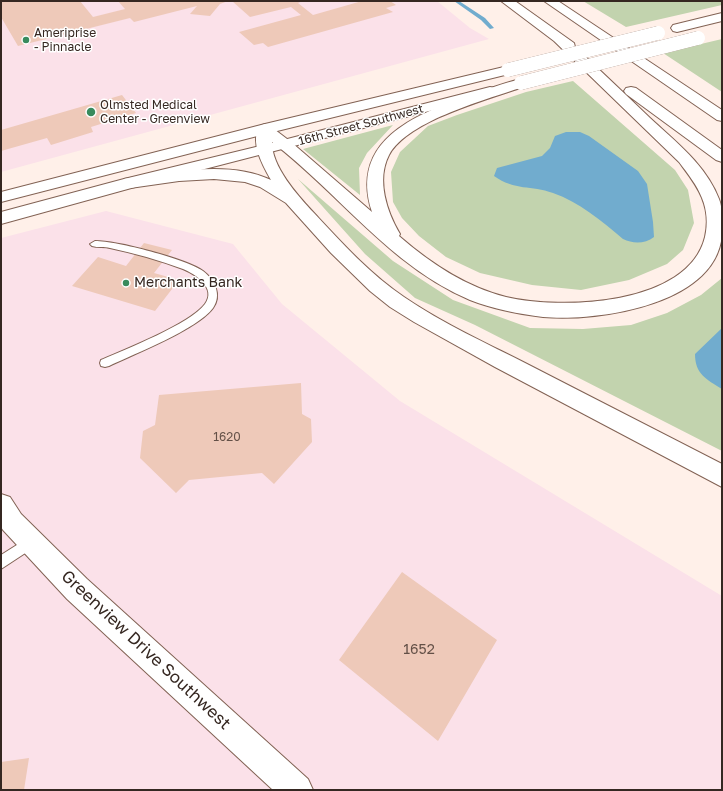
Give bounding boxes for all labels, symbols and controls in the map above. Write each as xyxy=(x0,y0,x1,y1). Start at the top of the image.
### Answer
place label: Ameriprise - Pinnacle xyxy=(34,26,96,54)
marker: Ameriprise - Pinnacle xyxy=(21,35,31,45)
place label: Olmsted Medical Center - Greenview xyxy=(100,98,210,126)
street label: 16th Street Southwest xyxy=(297,101,425,149)
marker: Olmsted Medical Center - Greenview xyxy=(85,106,97,118)
place label: Merchants Bank xyxy=(134,275,242,291)
marker: Merchants Bank xyxy=(121,278,131,288)
house number: 1620 xyxy=(213,430,241,444)
street label: Greenview Drive Southwest xyxy=(57,566,235,734)
house number: 1652 xyxy=(403,642,435,658)

